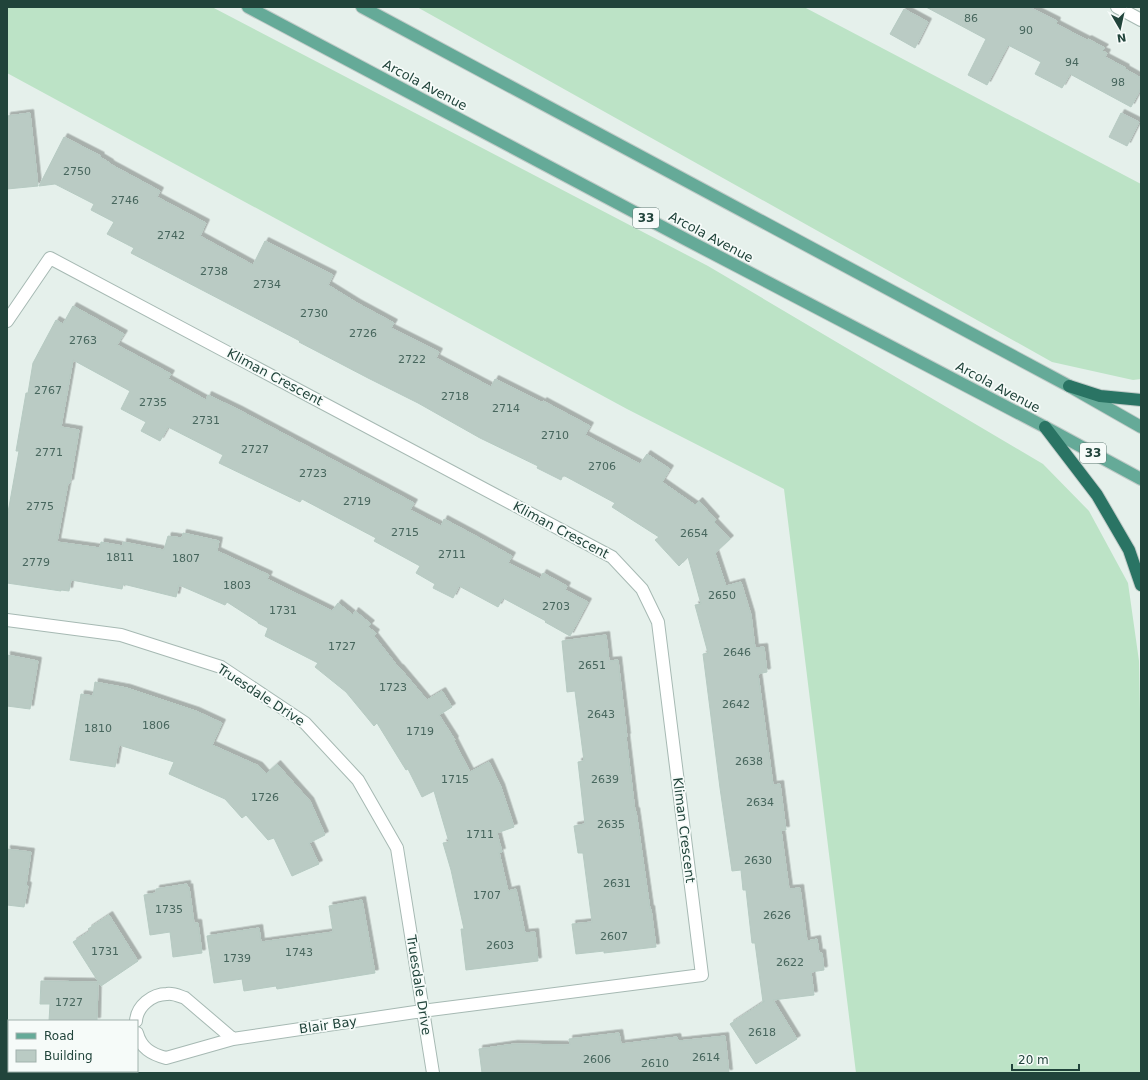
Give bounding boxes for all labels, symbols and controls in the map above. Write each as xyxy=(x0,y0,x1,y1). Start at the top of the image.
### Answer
north arrow xyxy=(1100,8,1140,48)
house number: 86 xyxy=(964,12,978,25)
house number: 90 xyxy=(1019,24,1033,37)
text: N xyxy=(1116,30,1127,45)
house number: 94 xyxy=(1065,56,1079,69)
street label: Arcola Avenue xyxy=(380,57,470,113)
house number: 98 xyxy=(1111,76,1125,89)
house number: 2750 xyxy=(63,165,91,178)
house number: 2746 xyxy=(111,194,139,207)
road number: 33 xyxy=(633,208,659,228)
street label: Arcola Avenue xyxy=(666,209,756,265)
house number: 2742 xyxy=(157,229,185,242)
house number: 2738 xyxy=(200,265,228,278)
house number: 2734 xyxy=(253,278,281,291)
house number: 2730 xyxy=(300,307,328,320)
house number: 2726 xyxy=(349,327,377,340)
house number: 2763 xyxy=(69,334,97,347)
street label: Kliman Crescent xyxy=(225,345,325,409)
house number: 2722 xyxy=(398,353,426,366)
street label: Arcola Avenue xyxy=(953,359,1043,415)
house number: 2767 xyxy=(34,384,62,397)
house number: 2718 xyxy=(441,390,469,403)
house number: 2735 xyxy=(139,396,167,409)
house number: 2714 xyxy=(492,402,520,415)
house number: 2731 xyxy=(192,414,220,427)
house number: 2710 xyxy=(541,429,569,442)
house number: 2727 xyxy=(241,443,269,456)
road number: 33 xyxy=(1080,443,1106,463)
house number: 2771 xyxy=(35,446,63,459)
house number: 2706 xyxy=(588,460,616,473)
house number: 2723 xyxy=(299,467,327,480)
house number: 2719 xyxy=(343,495,371,508)
street label: Kliman Crescent xyxy=(511,498,611,562)
house number: 2775 xyxy=(26,500,54,513)
house number: 2715 xyxy=(391,526,419,539)
house number: 2654 xyxy=(680,527,708,540)
house number: 2711 xyxy=(438,548,466,561)
house number: 1811 xyxy=(106,551,134,564)
house number: 1807 xyxy=(172,552,200,565)
house number: 2779 xyxy=(22,556,50,569)
house number: 1803 xyxy=(223,579,251,592)
house number: 2650 xyxy=(708,589,736,602)
house number: 2703 xyxy=(542,600,570,613)
house number: 1731 xyxy=(269,604,297,617)
house number: 1727 xyxy=(328,640,356,653)
house number: 2646 xyxy=(723,646,751,659)
house number: 2651 xyxy=(578,659,606,672)
street label: Truesdale Drive xyxy=(214,661,307,729)
house number: 1723 xyxy=(379,681,407,694)
house number: 2642 xyxy=(722,698,750,711)
house number: 2643 xyxy=(587,708,615,721)
house number: 1806 xyxy=(142,719,170,732)
house number: 1810 xyxy=(84,722,112,735)
house number: 1719 xyxy=(406,725,434,738)
house number: 2638 xyxy=(735,755,763,768)
house number: 1715 xyxy=(441,773,469,786)
house number: 2639 xyxy=(591,773,619,786)
street label: Kliman Crescent xyxy=(670,776,698,884)
house number: 1726 xyxy=(251,791,279,804)
house number: 2634 xyxy=(746,796,774,809)
house number: 2635 xyxy=(597,818,625,831)
house number: 1711 xyxy=(466,828,494,841)
house number: 2630 xyxy=(744,854,772,867)
house number: 2631 xyxy=(603,877,631,890)
house number: 1707 xyxy=(473,889,501,902)
house number: 1735 xyxy=(155,903,183,916)
house number: 2626 xyxy=(763,909,791,922)
house number: 2607 xyxy=(600,930,628,943)
street label: Truesdale Drive xyxy=(404,933,434,1036)
house number: 2603 xyxy=(486,939,514,952)
house number: 1731 xyxy=(91,945,119,958)
house number: 1743 xyxy=(285,946,313,959)
house number: 1739 xyxy=(223,952,251,965)
house number: 2622 xyxy=(776,956,804,969)
house number: 1727 xyxy=(55,996,83,1009)
street label: Blair Bay xyxy=(298,1013,358,1036)
legend xyxy=(8,1020,138,1072)
house number: 2618 xyxy=(748,1026,776,1039)
text: Road xyxy=(44,1029,74,1043)
scale bar xyxy=(1012,1046,1079,1072)
text: Building xyxy=(44,1049,93,1063)
house number: 2614 xyxy=(692,1051,720,1064)
house number: 2606 xyxy=(583,1053,611,1066)
text: 20 m xyxy=(1018,1053,1049,1067)
house number: 2610 xyxy=(641,1057,669,1070)

